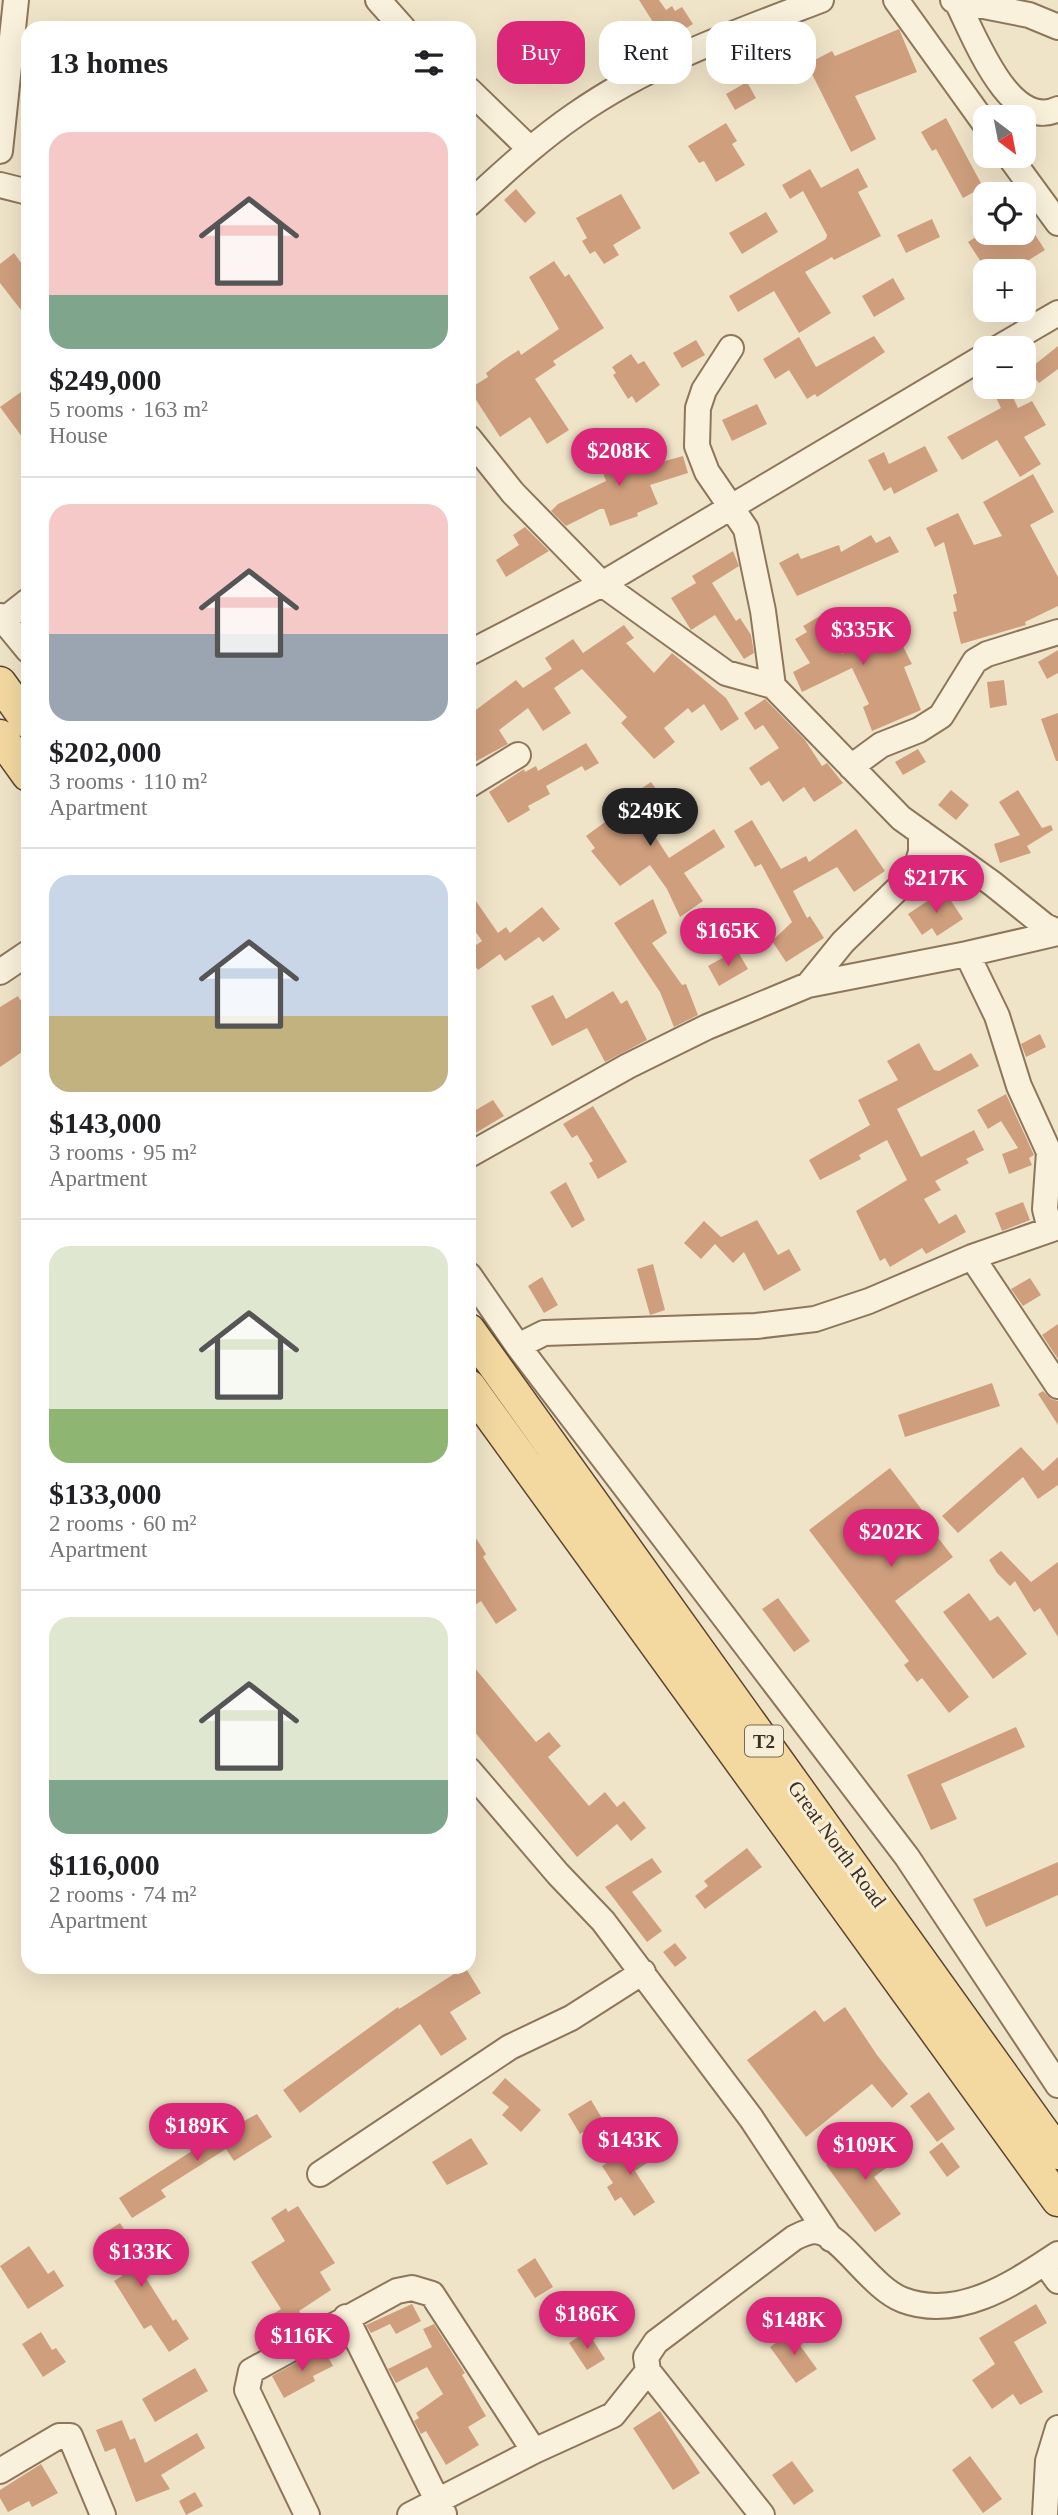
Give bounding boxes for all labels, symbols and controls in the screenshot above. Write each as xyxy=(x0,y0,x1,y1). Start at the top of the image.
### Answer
chip: Buy xyxy=(497,21,585,84)
chip: Rent xyxy=(599,21,692,84)
chip: Filters xyxy=(706,21,816,84)
icon: filters xyxy=(410,44,448,82)
text: 13 homes xyxy=(49,46,168,79)
north arrow xyxy=(973,105,1036,168)
map controls xyxy=(973,105,1036,399)
icon: home xyxy=(186,178,312,304)
button: locate xyxy=(973,182,1036,245)
button: + xyxy=(973,259,1036,322)
button: − xyxy=(973,336,1036,399)
text: $249,000 xyxy=(49,363,162,396)
text: 5 rooms · 163 m² xyxy=(49,397,208,422)
text: House xyxy=(49,423,108,448)
pin: $208K xyxy=(570,428,668,488)
text: $208K xyxy=(587,438,651,463)
icon: home xyxy=(186,550,312,676)
pin: $335K xyxy=(814,608,912,667)
text: $335K xyxy=(831,617,895,642)
text: $202,000 xyxy=(49,735,162,768)
text: 3 rooms · 110 m² xyxy=(49,769,207,794)
pin: $249K xyxy=(601,788,699,848)
text: Apartment xyxy=(49,795,147,820)
text: $249K xyxy=(618,798,682,823)
pin: $217K xyxy=(887,856,985,915)
text: $217K xyxy=(904,865,968,890)
pin: $165K xyxy=(679,908,777,968)
text: $165K xyxy=(696,918,760,943)
icon: home xyxy=(186,921,312,1047)
text: $143,000 xyxy=(49,1106,162,1139)
text: 3 rooms · 95 m² xyxy=(49,1140,196,1165)
text: Apartment xyxy=(49,1166,147,1191)
icon: home xyxy=(186,1292,312,1418)
text: $133,000 xyxy=(49,1477,162,1510)
pin: $202K xyxy=(842,1510,940,1569)
text: 2 rooms · 60 m² xyxy=(49,1511,196,1536)
text: $202K xyxy=(859,1519,923,1544)
text: Apartment xyxy=(49,1537,147,1562)
icon: home xyxy=(186,1663,312,1789)
road number: T2 xyxy=(745,1726,783,1756)
street label: Great North Road xyxy=(783,1776,891,1912)
text: $116,000 xyxy=(49,1848,160,1881)
text: 2 rooms · 74 m² xyxy=(49,1882,196,1907)
text: Apartment xyxy=(49,1908,147,1933)
pin: $189K xyxy=(148,2104,246,2163)
text: $189K xyxy=(165,2113,229,2138)
pin: $143K xyxy=(581,2118,679,2177)
pin: $109K xyxy=(816,2122,914,2182)
text: $143K xyxy=(598,2127,662,2152)
text: $109K xyxy=(833,2132,897,2157)
pin: $133K xyxy=(92,2230,190,2289)
text: $133K xyxy=(109,2239,173,2264)
pin: $186K xyxy=(538,2292,636,2351)
pin: $148K xyxy=(745,2298,843,2357)
text: $186K xyxy=(555,2301,619,2326)
text: $148K xyxy=(762,2307,826,2332)
pin: $116K xyxy=(253,2314,351,2373)
text: $116K xyxy=(271,2323,333,2348)

